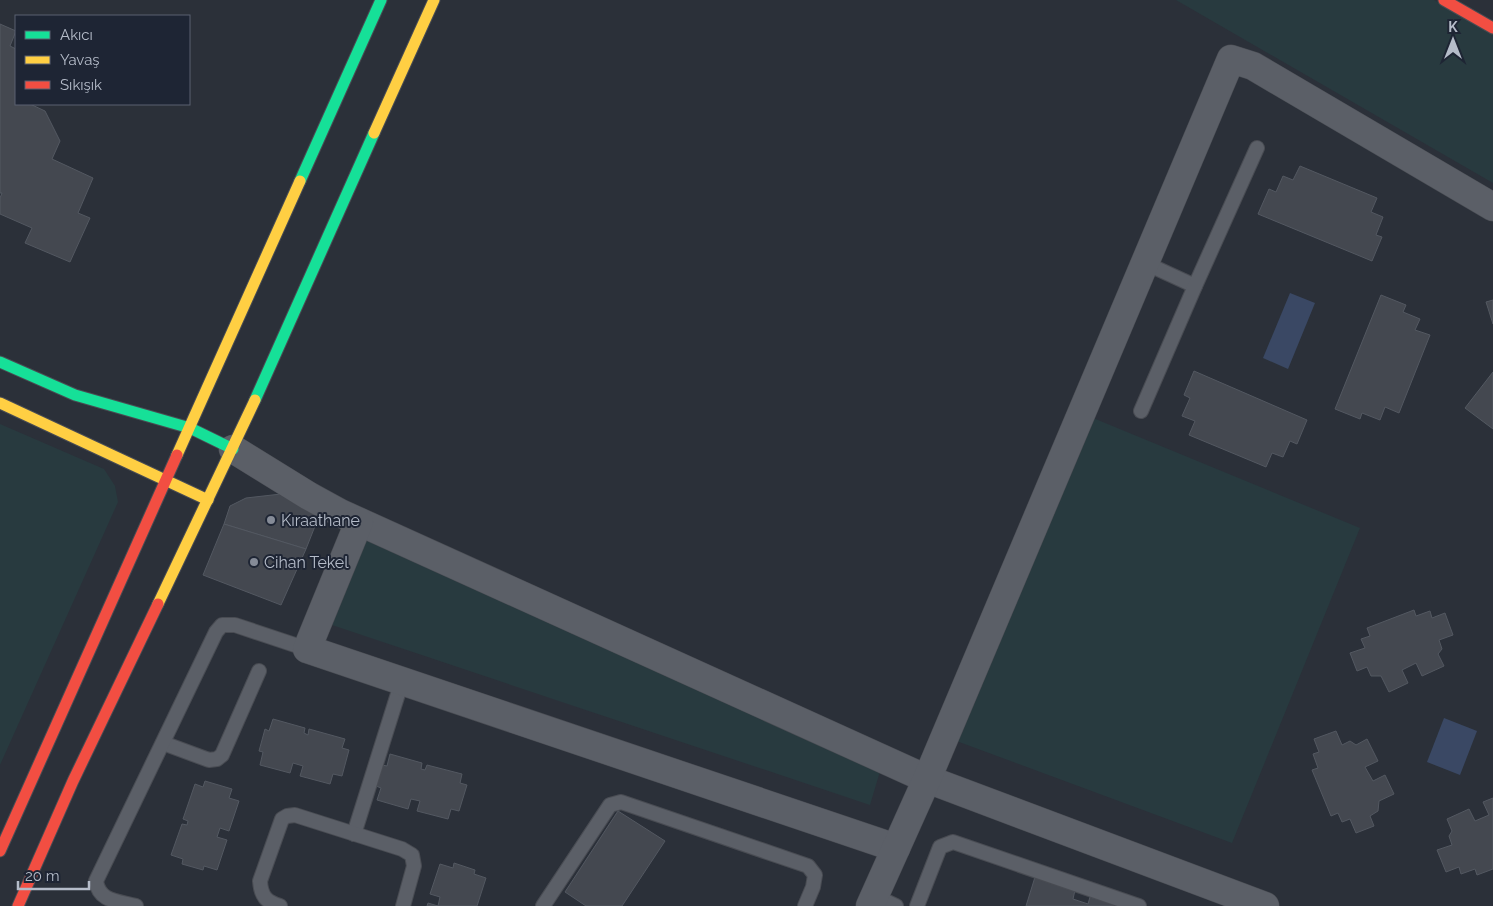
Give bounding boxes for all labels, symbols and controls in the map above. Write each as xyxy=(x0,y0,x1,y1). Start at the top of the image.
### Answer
legend xyxy=(15,15,190,105)
north arrow xyxy=(1428,15,1478,65)
text: K xyxy=(1448,19,1458,35)
text: Akıcı xyxy=(60,26,93,44)
text: Yavaş xyxy=(60,51,100,69)
text: Sıkışık xyxy=(60,76,102,94)
place label: Kıraathane xyxy=(281,511,360,530)
marker: Kıraathane xyxy=(265,514,277,526)
place label: Cihan Tekel xyxy=(264,553,349,572)
marker: Cihan Tekel xyxy=(248,556,260,568)
scale bar xyxy=(18,858,89,890)
text: 20 m xyxy=(25,867,60,885)

